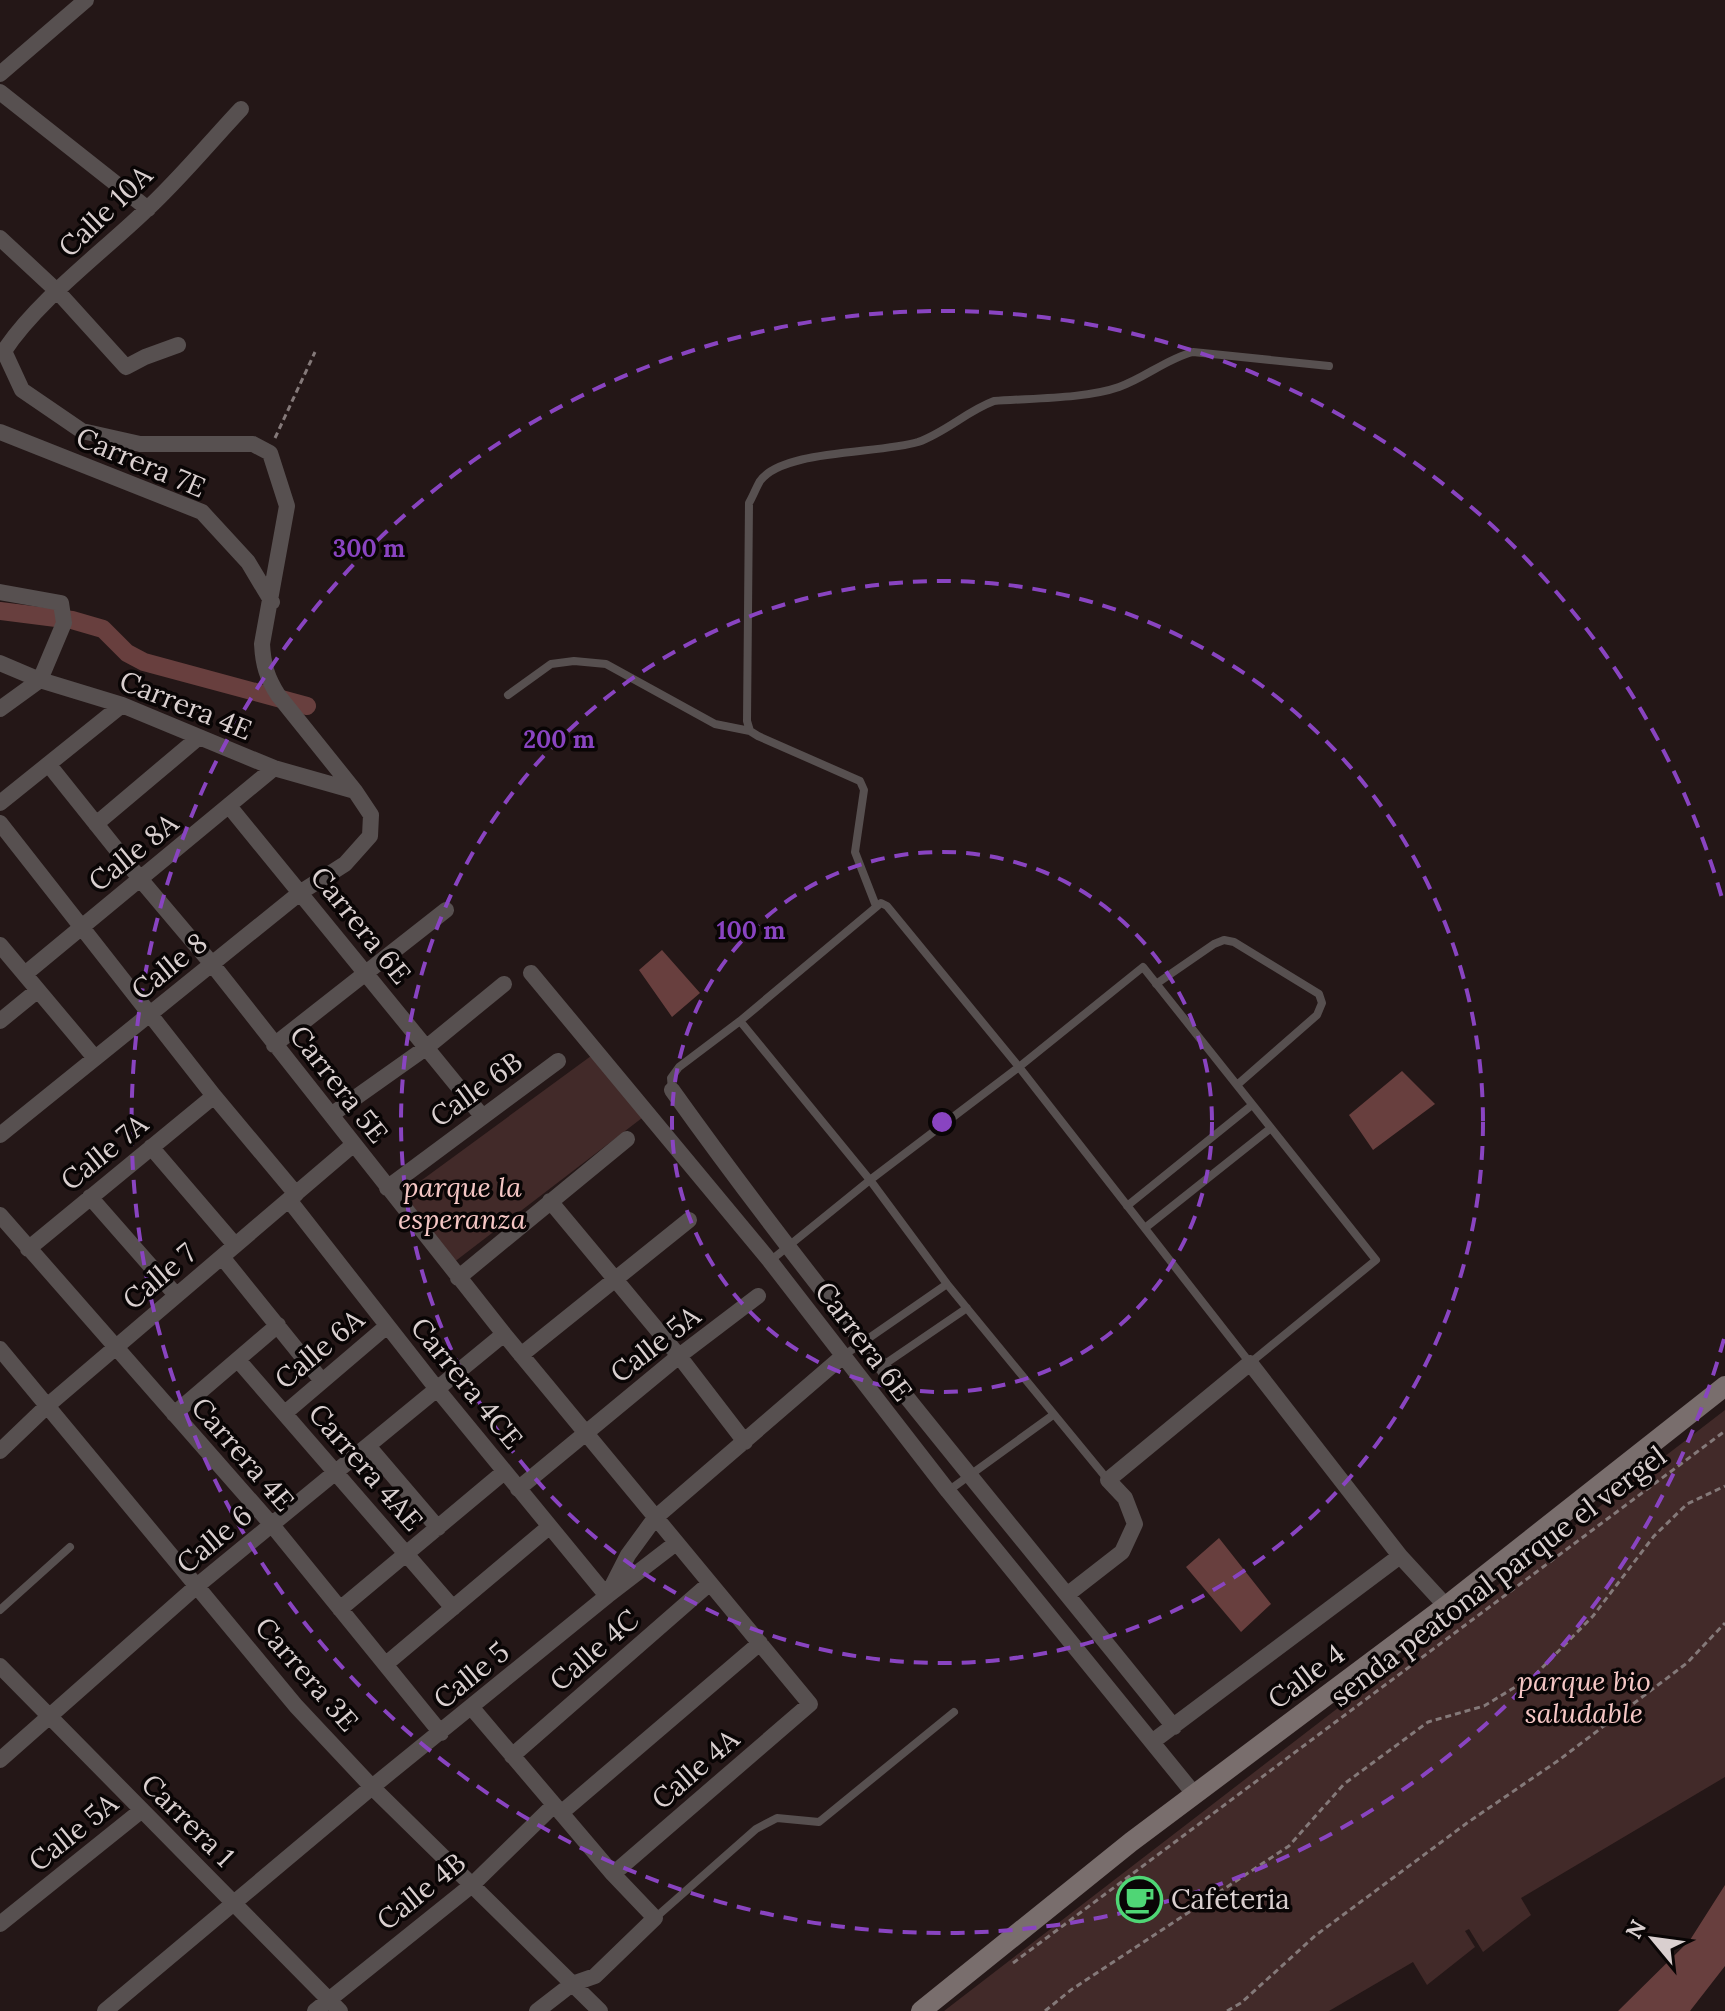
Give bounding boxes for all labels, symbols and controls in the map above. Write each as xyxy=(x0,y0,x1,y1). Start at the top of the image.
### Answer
street label: Calle 10A xyxy=(50,157,160,265)
street label: Carrera 7E xyxy=(71,419,211,505)
text: 300 m xyxy=(333,533,405,564)
street label: Carrera 4E xyxy=(115,662,257,748)
text: 200 m xyxy=(523,724,595,755)
street label: Calle 8A xyxy=(81,805,186,899)
street label: Carrera 6E xyxy=(303,859,419,991)
text: 100 m xyxy=(717,915,785,946)
street label: Calle 8 xyxy=(124,924,214,1008)
street label: Carrera 5E xyxy=(282,1018,396,1150)
street label: Calle 6B xyxy=(423,1043,529,1135)
street label: Calle 7A xyxy=(53,1106,155,1198)
centre of rings xyxy=(928,1108,956,1136)
park label: parque la esperanza xyxy=(398,1169,527,1237)
street label: Calle 7 xyxy=(115,1235,203,1317)
street label: Carrera 6E xyxy=(807,1274,921,1408)
street label: Calle 5A xyxy=(603,1297,708,1390)
street label: Calle 6A xyxy=(267,1301,371,1397)
street label: Carrera 4CE xyxy=(403,1310,531,1456)
street label: Carrera 4E xyxy=(184,1390,302,1518)
street label: Carrera 4AE xyxy=(301,1396,431,1538)
street label: senda peatonal parque el vergel xyxy=(1323,1438,1673,1714)
street label: Calle 6 xyxy=(169,1497,259,1581)
street label: Calle 4C xyxy=(542,1601,646,1699)
street label: Carrera 3E xyxy=(247,1609,367,1739)
street label: Calle 5 xyxy=(426,1634,516,1716)
street label: Calle 4 xyxy=(1260,1635,1352,1717)
park label: parque bio saludable xyxy=(1517,1663,1651,1731)
street label: Calle 4A xyxy=(644,1721,747,1817)
street label: Carrera 1 xyxy=(134,1766,242,1874)
street label: Calle 5A xyxy=(21,1785,125,1879)
street label: Calle 4B xyxy=(369,1844,473,1938)
cafe icon: Cafeteria xyxy=(1116,1875,1164,1923)
place label: Cafeteria xyxy=(1171,1881,1290,1917)
north arrow xyxy=(1613,1899,1693,1979)
text: N xyxy=(1619,1915,1652,1944)

